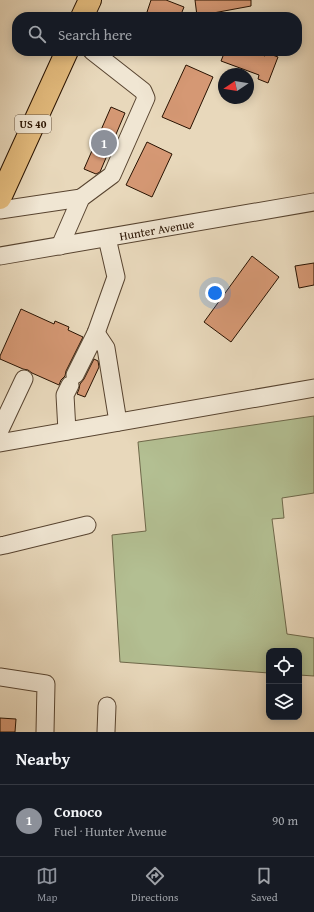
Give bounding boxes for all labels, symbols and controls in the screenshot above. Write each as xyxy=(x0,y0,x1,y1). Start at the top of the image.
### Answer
search box xyxy=(12,12,302,56)
icon: search xyxy=(26,23,48,45)
text: Search here xyxy=(58,24,132,45)
north arrow xyxy=(218,68,254,104)
road number: US 40 xyxy=(15,115,51,133)
pin: 1 xyxy=(91,128,117,158)
street label: Hunter Avenue xyxy=(118,214,196,244)
your location xyxy=(205,283,225,303)
map controls xyxy=(266,648,302,720)
button: locate xyxy=(266,648,302,684)
button: layers xyxy=(266,684,302,720)
text: Nearby xyxy=(16,746,70,771)
text: Conoco xyxy=(54,801,102,822)
text: 1 xyxy=(26,811,32,830)
text: 90 m xyxy=(272,811,298,830)
text: Fuel · Hunter Avenue xyxy=(54,822,167,841)
tab: Map xyxy=(36,865,58,905)
tab: Directions xyxy=(131,865,178,905)
tab: Saved xyxy=(251,865,278,905)

